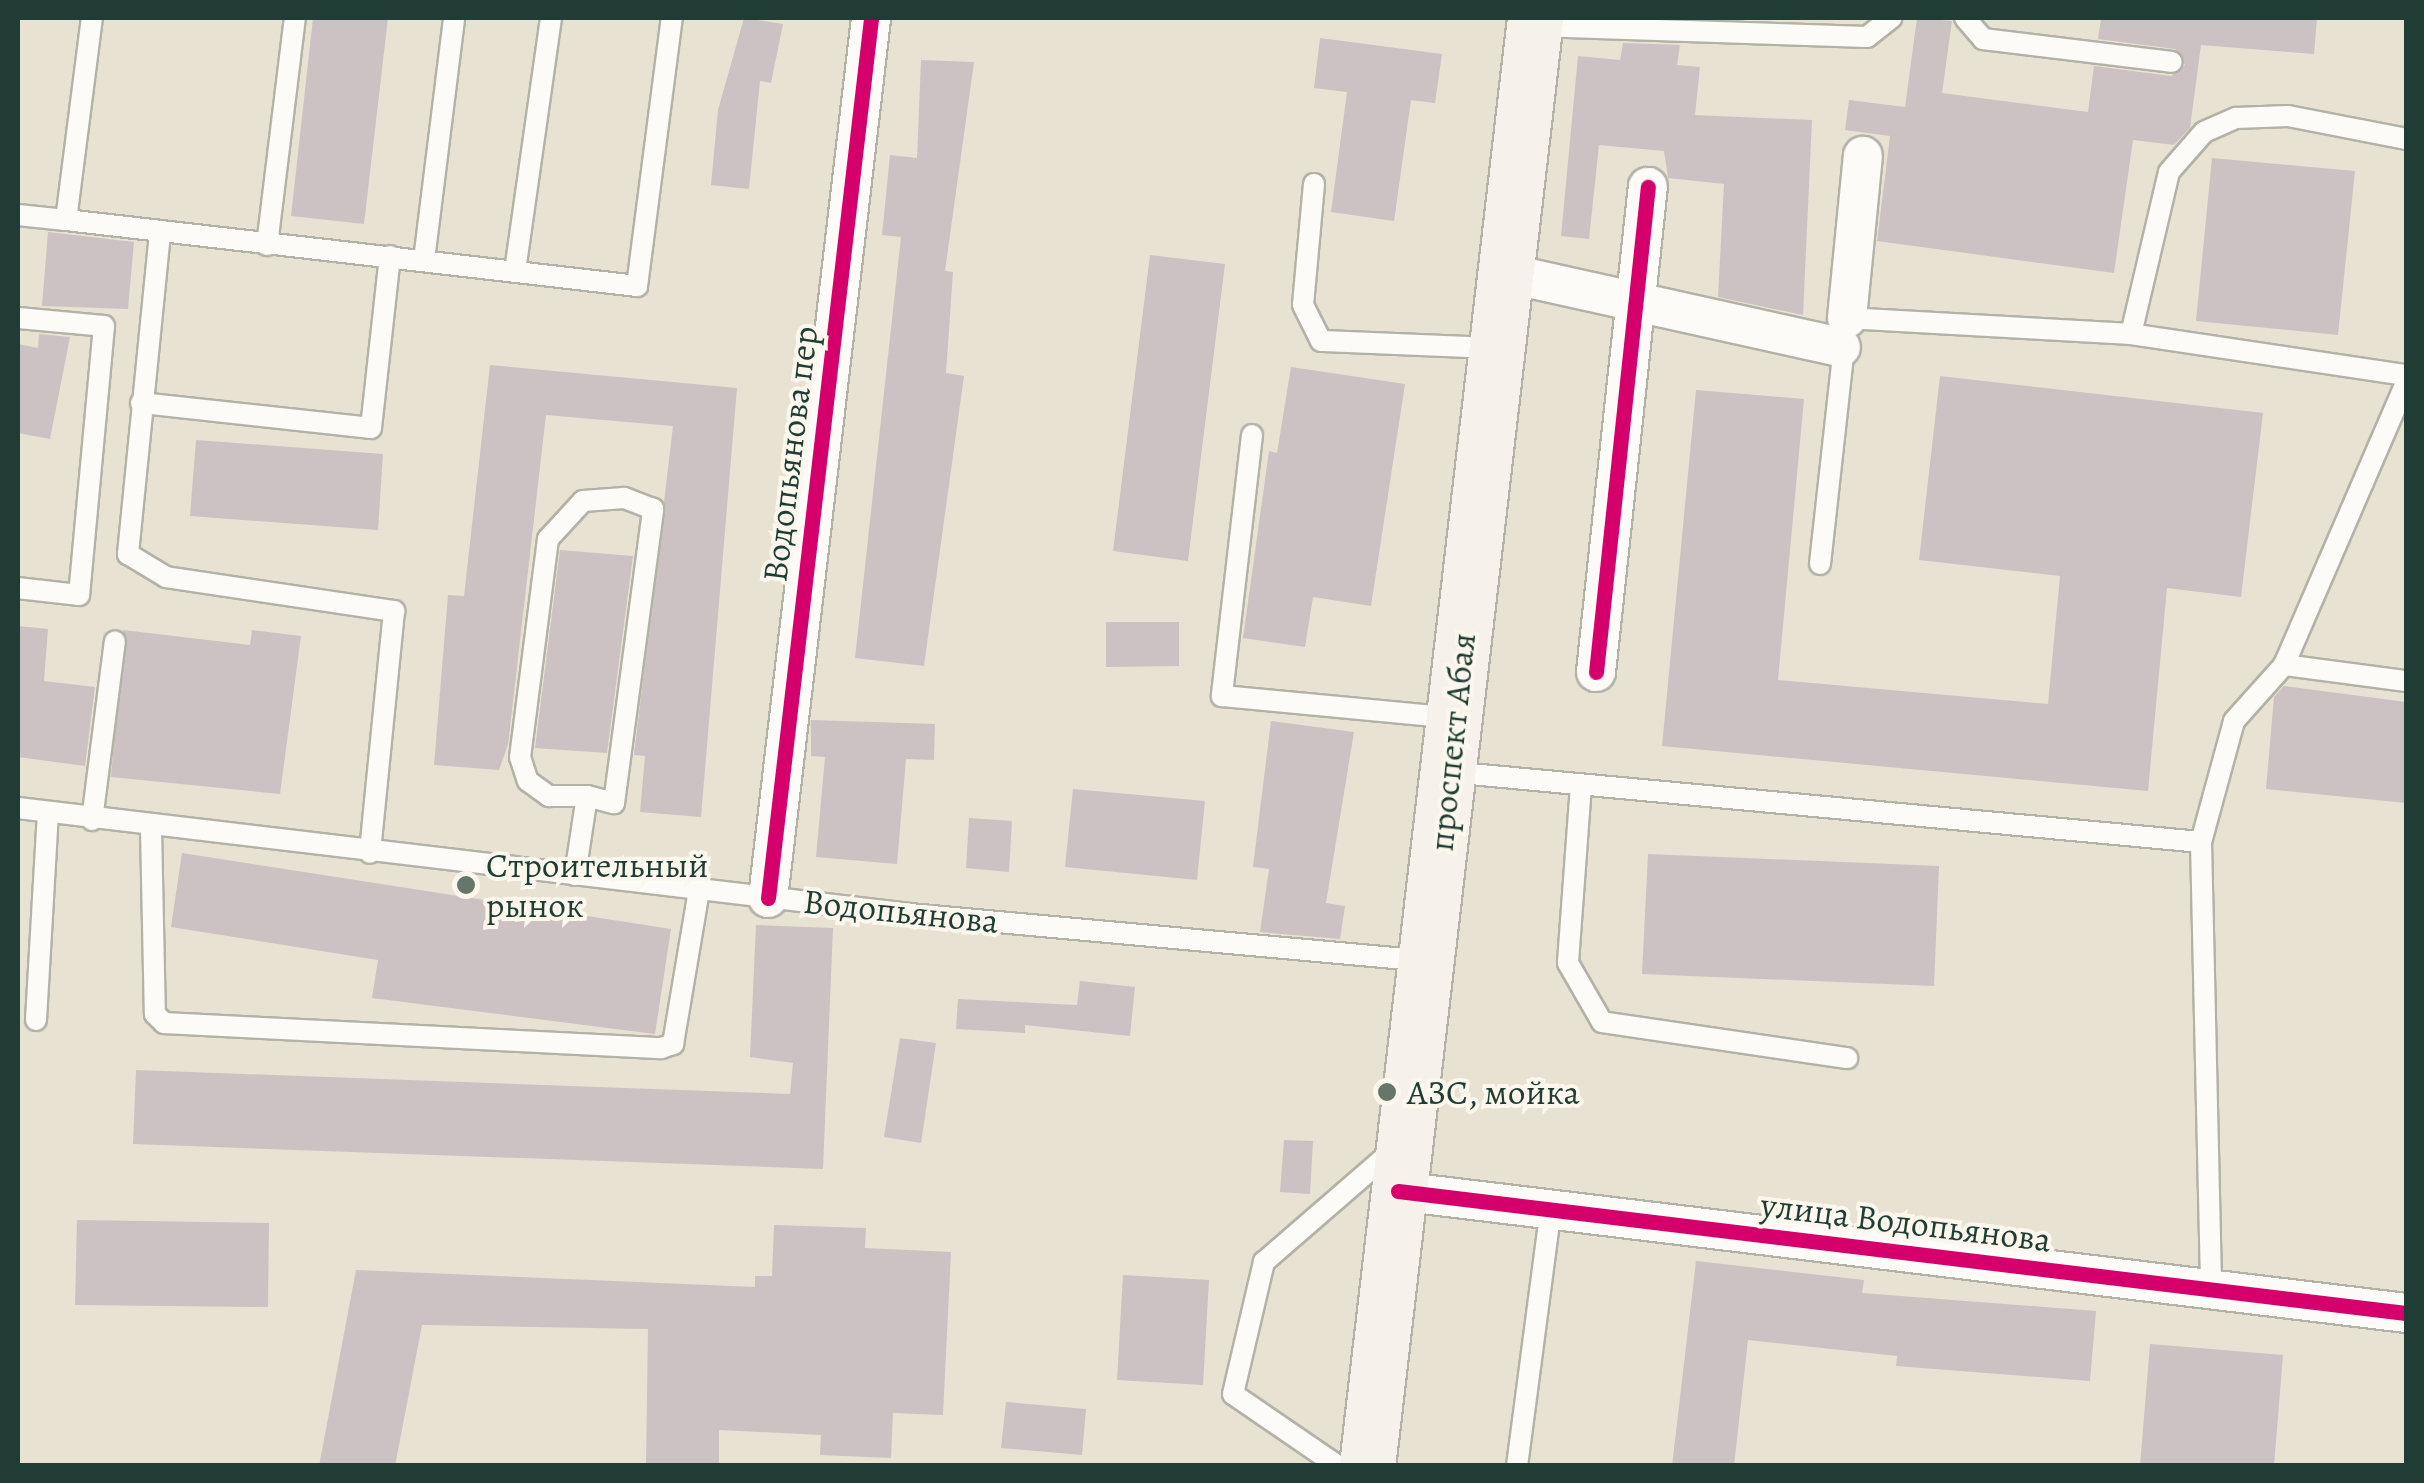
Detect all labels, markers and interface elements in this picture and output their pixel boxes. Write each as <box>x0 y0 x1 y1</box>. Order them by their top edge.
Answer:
street label: Водопьянова пер <box>753 324 827 584</box>
street label: проспект Абая <box>1420 631 1484 853</box>
place label: Строительный рынок <box>486 844 708 926</box>
marker: Строительный рынок <box>455 874 477 896</box>
street label: Водопьянова <box>801 880 1001 942</box>
place label: АЗС, мойка <box>1407 1071 1580 1113</box>
marker: АЗС, мойка <box>1376 1081 1398 1103</box>
street label: улица Водопьянова <box>1758 1183 2054 1261</box>

